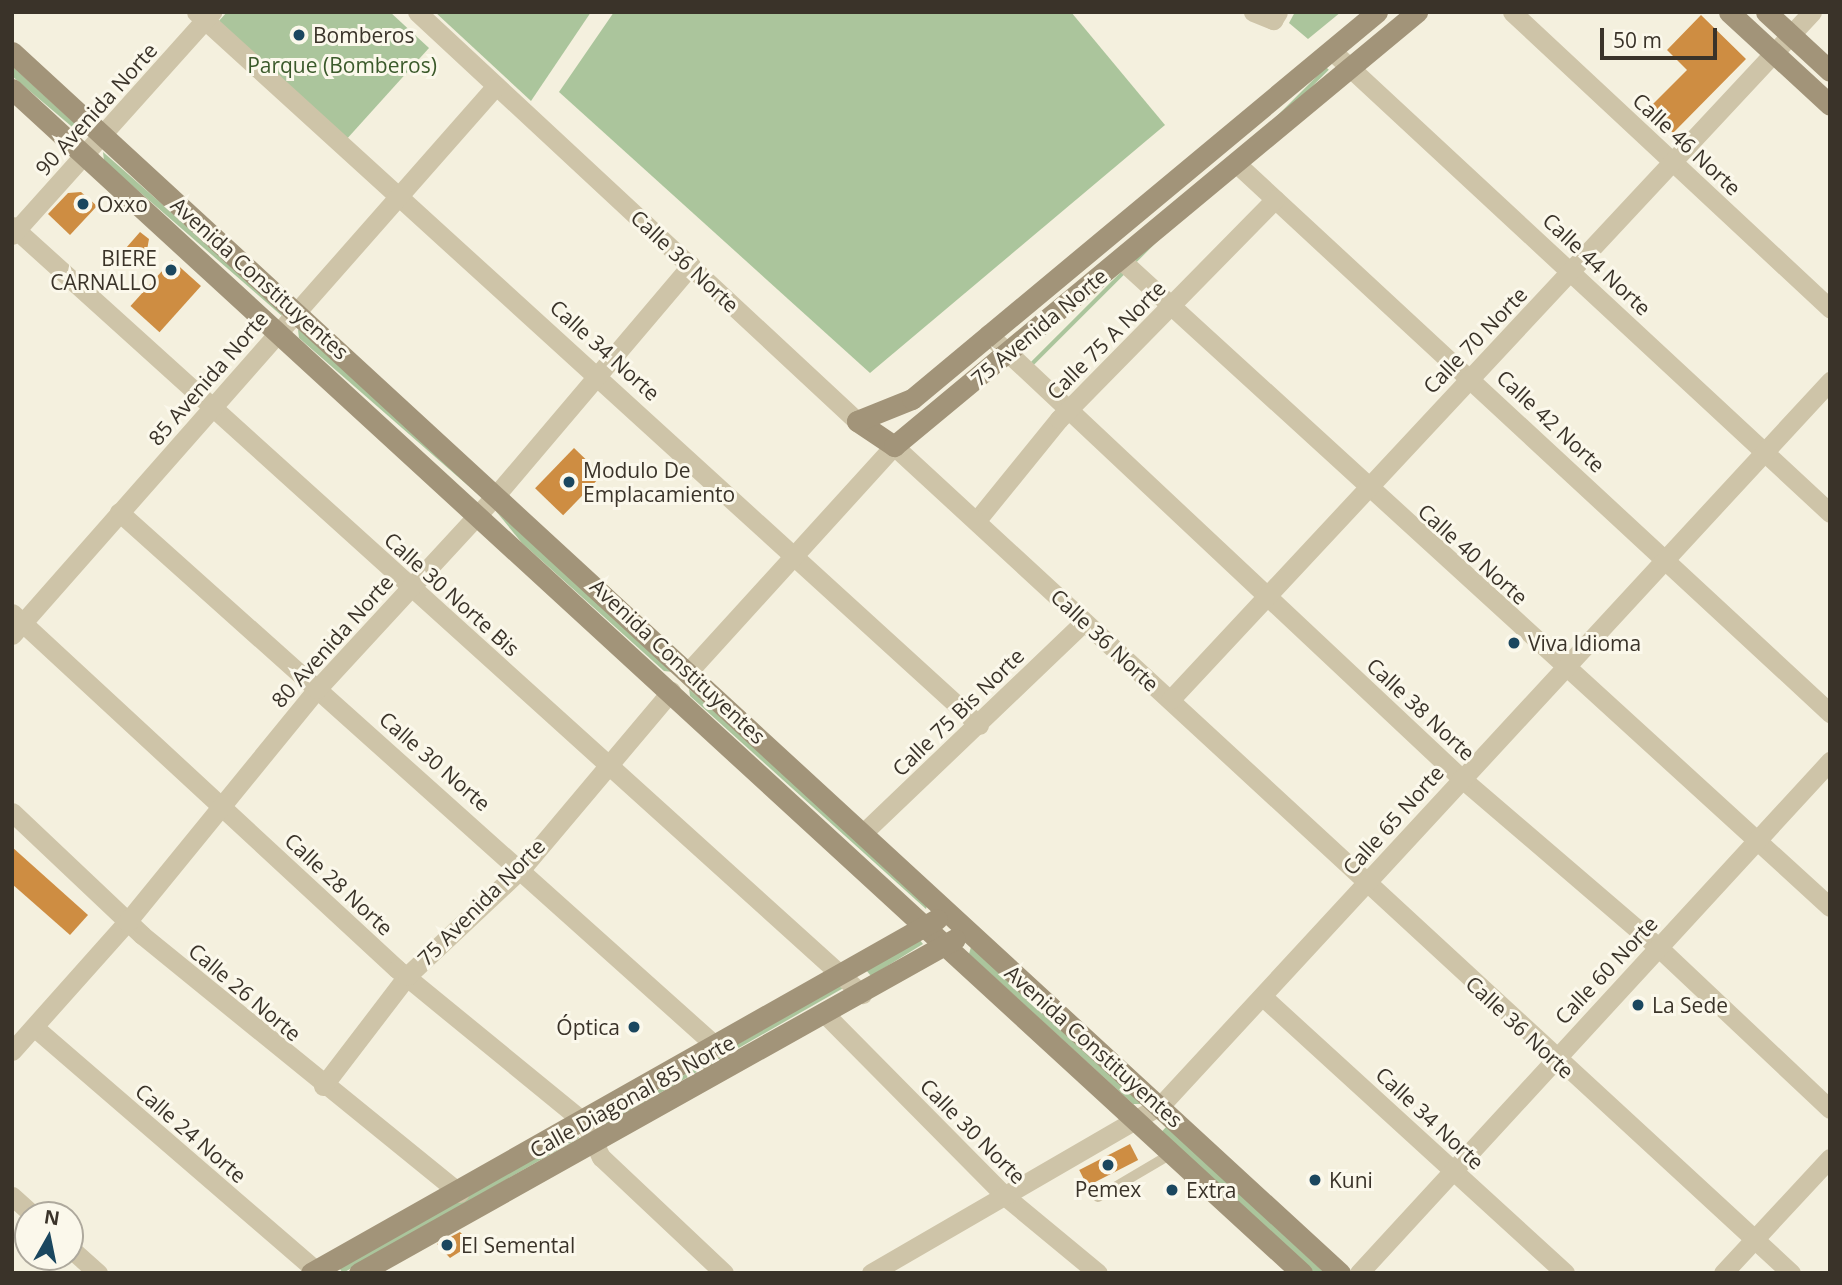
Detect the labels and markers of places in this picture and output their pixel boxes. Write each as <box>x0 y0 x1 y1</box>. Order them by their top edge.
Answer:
place label: Bomberos <box>313 22 415 48</box>
marker: Bomberos <box>291 27 307 43</box>
place label: Oxxo <box>97 191 148 217</box>
marker: Oxxo <box>75 196 91 212</box>
place label: BIERE CARNALLO <box>50 245 157 295</box>
marker: BIERE CARNALLO <box>163 262 179 278</box>
place label: Modulo De Emplacamiento <box>583 457 735 507</box>
marker: Modulo De Emplacamiento <box>561 474 577 490</box>
place label: Viva Idioma <box>1528 630 1641 656</box>
marker: Viva Idioma <box>1506 635 1522 651</box>
place label: La Sede <box>1652 992 1728 1018</box>
marker: La Sede <box>1630 997 1646 1013</box>
place label: Óptica <box>556 1014 620 1040</box>
marker: Óptica <box>626 1019 642 1035</box>
marker: Pemex <box>1100 1157 1116 1173</box>
place label: Kuni <box>1329 1167 1373 1193</box>
marker: Kuni <box>1307 1172 1323 1188</box>
place label: Pemex <box>1075 1176 1141 1202</box>
place label: Extra <box>1186 1177 1236 1203</box>
marker: Extra <box>1164 1182 1180 1198</box>
place label: El Semental <box>461 1232 575 1258</box>
marker: El Semental <box>439 1237 455 1253</box>

